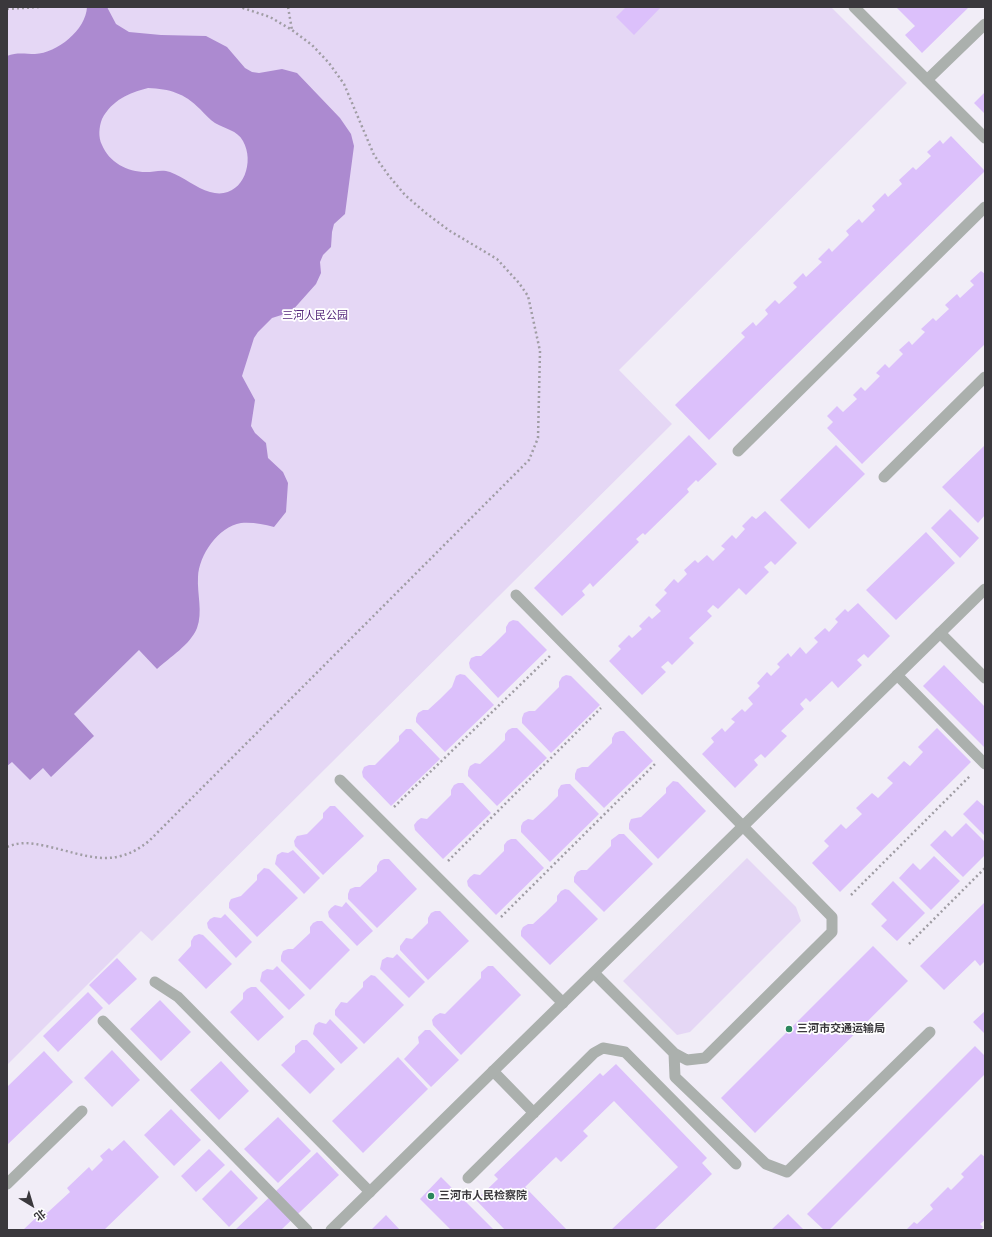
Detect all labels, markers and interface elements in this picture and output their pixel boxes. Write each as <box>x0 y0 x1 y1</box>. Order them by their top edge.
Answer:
park label: 三河人民公园 <box>282 309 348 323</box>
place label: 三河市交通运输局 <box>797 1022 885 1036</box>
marker: 三河市交通运输局 <box>784 1024 794 1034</box>
north arrow <box>12 1185 52 1225</box>
place label: 三河市人民检察院 <box>439 1189 527 1203</box>
marker: 三河市人民检察院 <box>426 1191 436 1201</box>
text: 北 <box>31 1206 48 1223</box>

